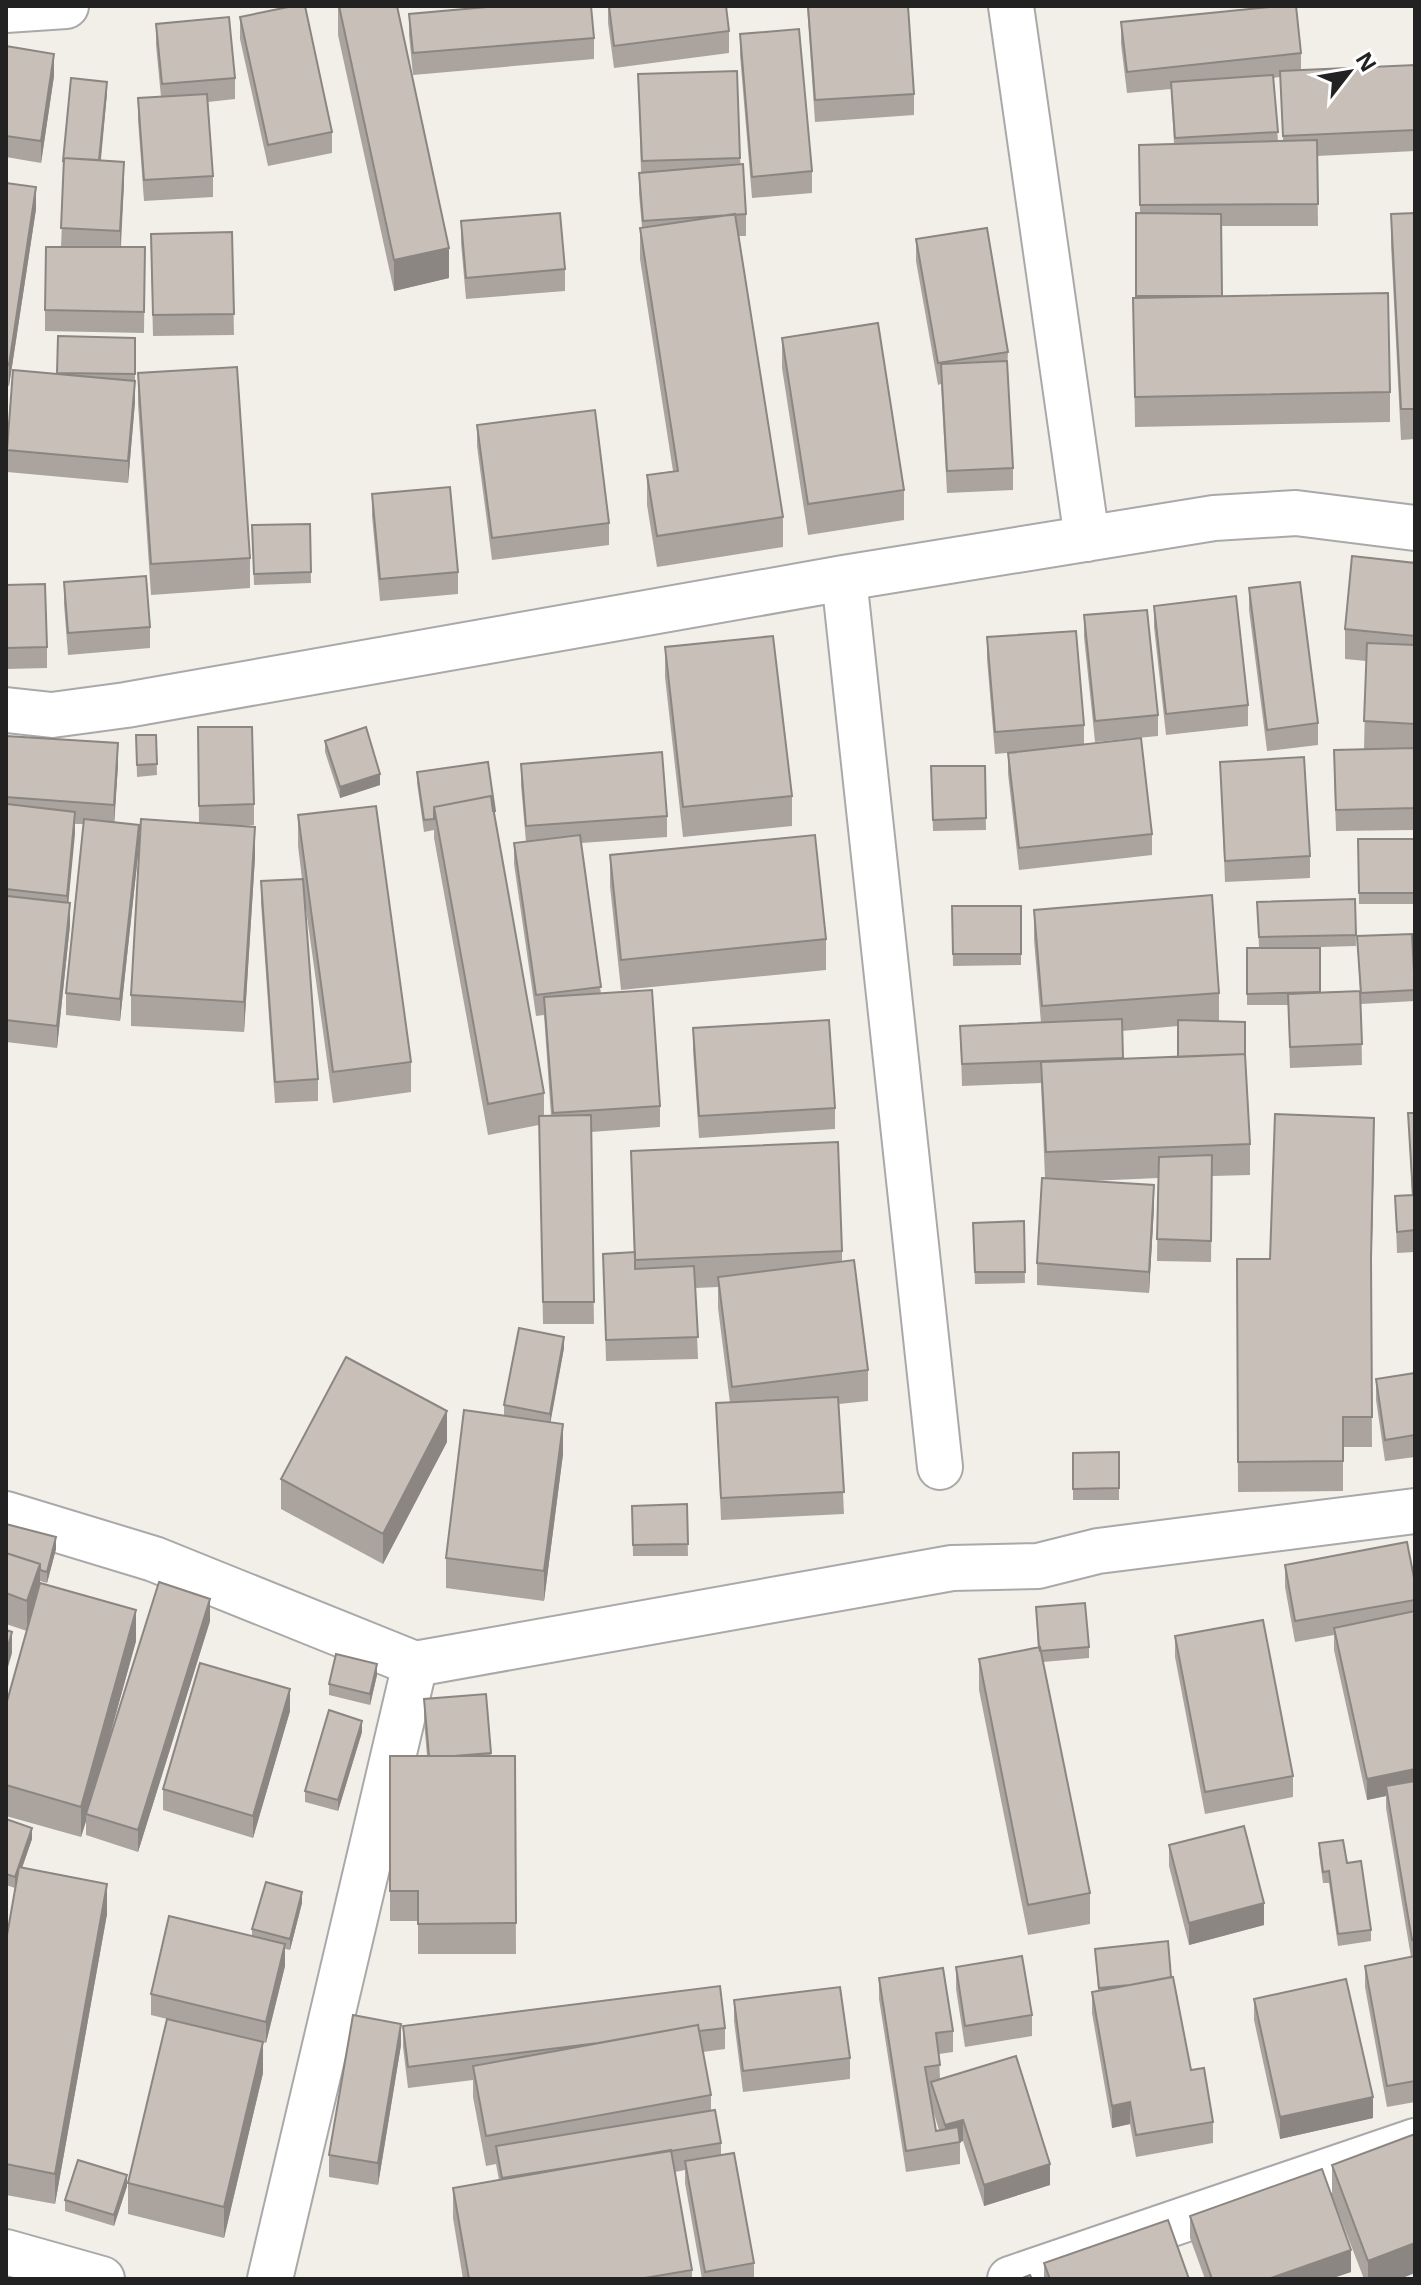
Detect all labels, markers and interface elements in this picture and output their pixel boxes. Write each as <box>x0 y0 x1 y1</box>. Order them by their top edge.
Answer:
north arrow <box>1309 32 1389 112</box>
text: N <box>1350 46 1384 77</box>

